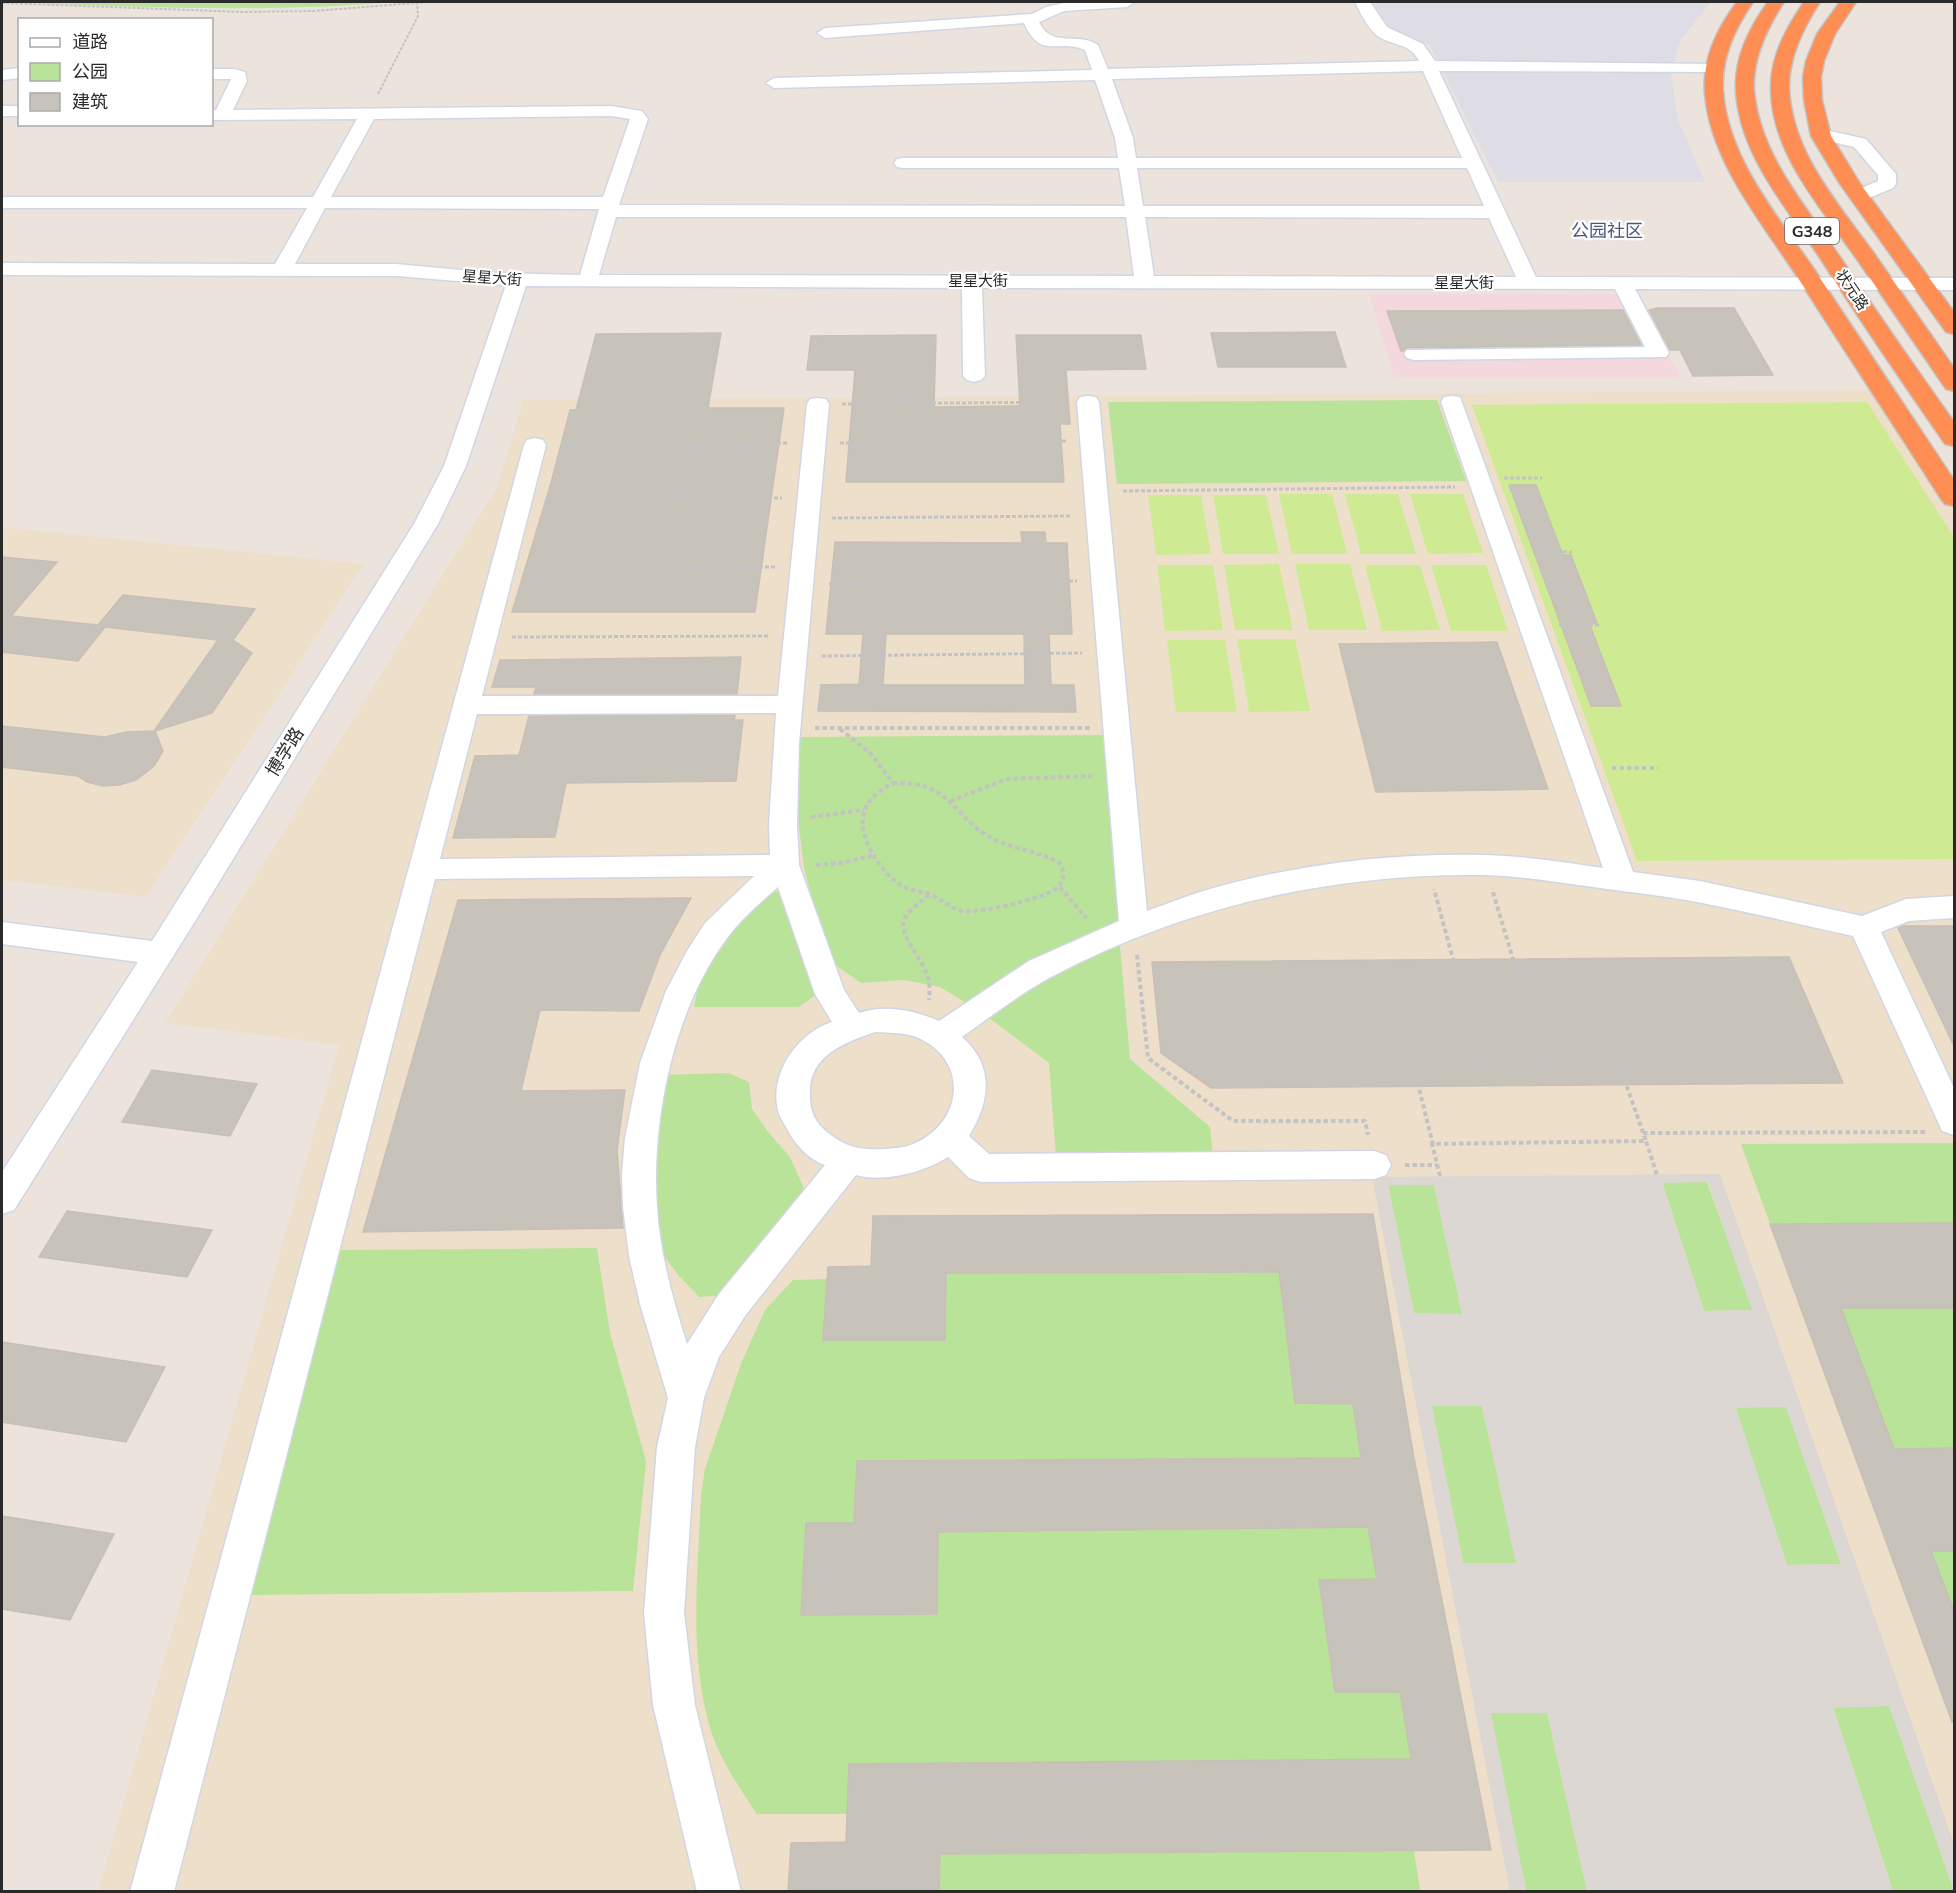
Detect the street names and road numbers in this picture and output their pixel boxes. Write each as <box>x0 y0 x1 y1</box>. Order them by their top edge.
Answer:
road number: G348 <box>1785 218 1839 244</box>
street label: 星星大街 <box>461 266 523 289</box>
street label: 状元路 <box>1832 266 1873 314</box>
street label: 星星大街 <box>948 271 1008 290</box>
street label: 星星大街 <box>1434 273 1494 292</box>
street label: 博学路 <box>261 723 309 781</box>

